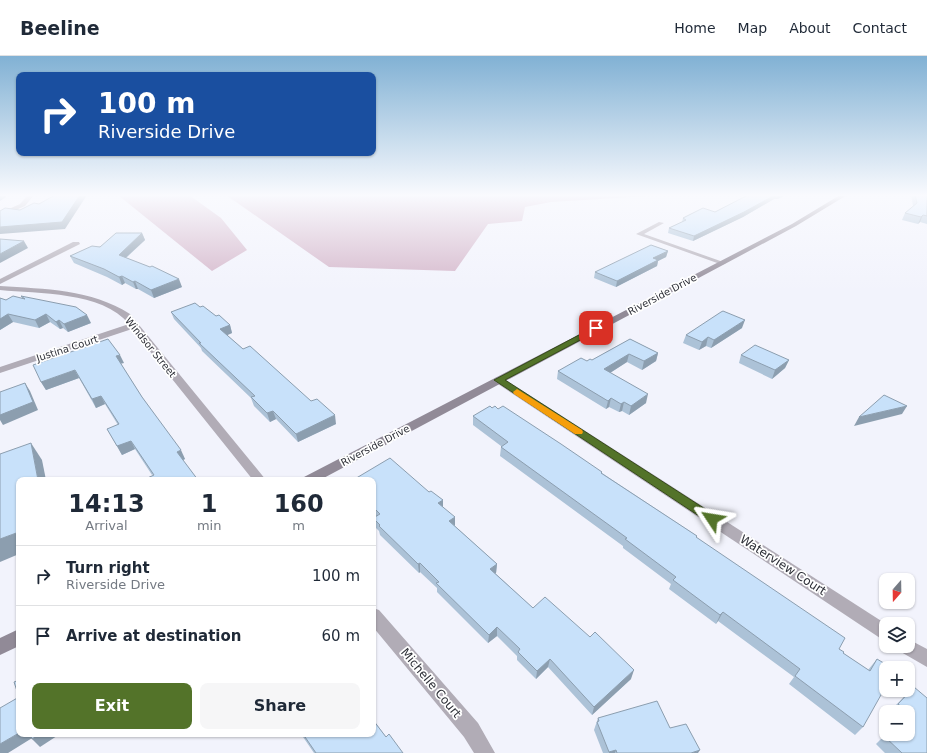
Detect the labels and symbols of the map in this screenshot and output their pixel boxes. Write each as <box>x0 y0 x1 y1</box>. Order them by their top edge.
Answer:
street label: Riverside Drive <box>626 272 698 317</box>
pin <box>579 311 613 345</box>
street label: Windsor Street <box>123 315 178 380</box>
street label: Justina Court <box>34 333 100 364</box>
street label: Riverside Drive <box>339 423 411 468</box>
position arrow <box>691 498 733 540</box>
street label: Waterview Court <box>737 532 829 598</box>
north arrow <box>879 573 915 609</box>
street label: Michelle Court <box>398 646 464 721</box>

